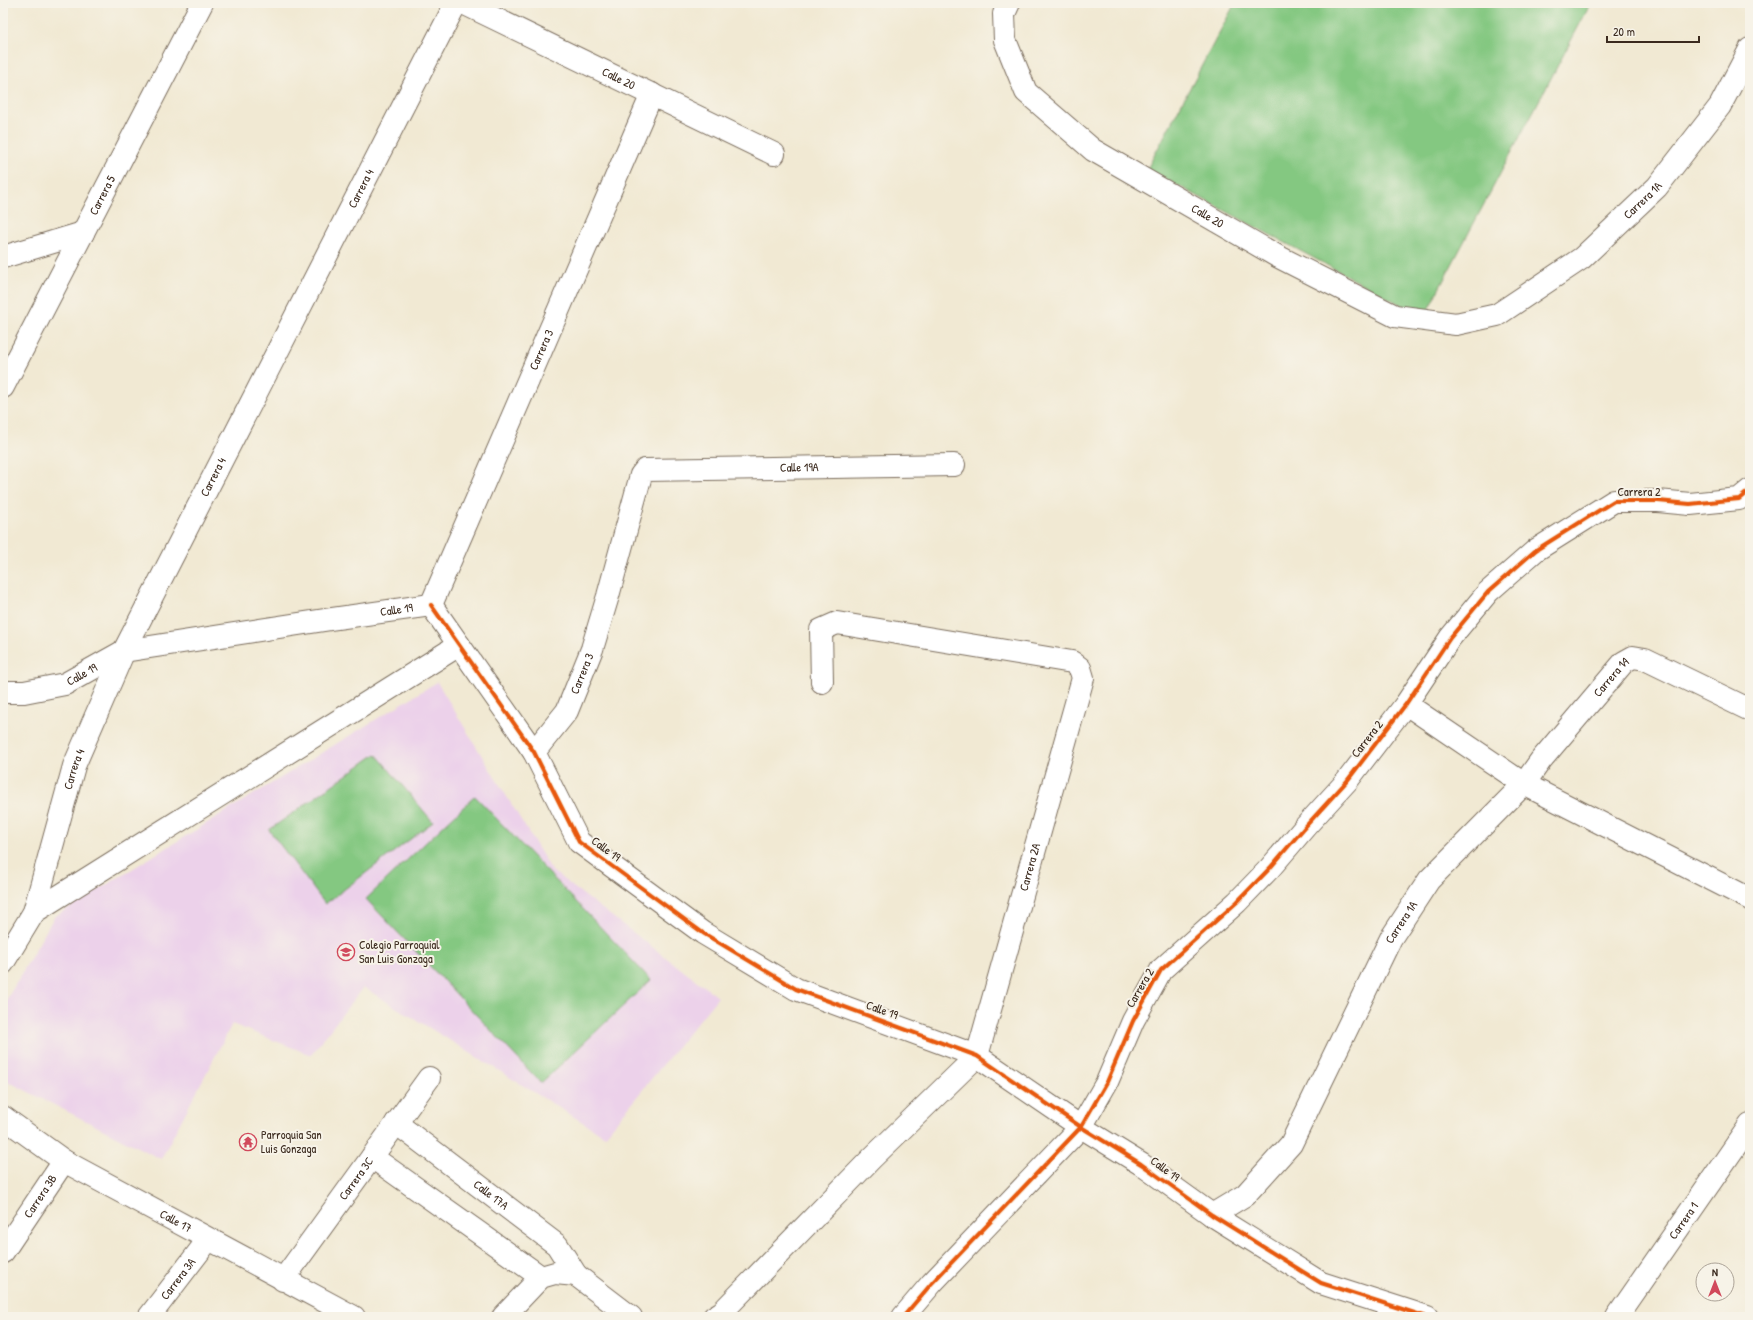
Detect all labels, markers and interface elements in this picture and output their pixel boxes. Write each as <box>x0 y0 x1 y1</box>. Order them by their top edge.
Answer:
scale bar <box>1607 18 1699 44</box>
text: 20 m <box>1613 23 1635 40</box>
street label: Calle 20 <box>599 63 638 93</box>
street label: Carrera 4 <box>343 165 378 211</box>
street label: Carrera 5 <box>85 172 119 218</box>
street label: Carrera 1A <box>1619 178 1666 223</box>
street label: Calle 20 <box>1188 199 1227 232</box>
street label: Carrera 3 <box>525 327 557 373</box>
street label: Carrera 4 <box>196 454 230 499</box>
street label: Calle 19A <box>780 458 819 476</box>
street label: Carrera 2 <box>1618 483 1661 500</box>
street label: Calle 19 <box>379 599 414 620</box>
street label: Carrera 3 <box>566 650 598 696</box>
street label: Carrera 1A <box>1589 652 1632 700</box>
street label: Calle 19 <box>63 658 101 690</box>
street label: Carrera 2 <box>1347 716 1387 761</box>
street label: Carrera 4 <box>59 746 89 791</box>
street label: Calle 19 <box>588 832 625 865</box>
street label: Carrera 2A <box>1015 841 1044 893</box>
street label: Carrera 1A <box>1381 897 1421 946</box>
place label: Colegio Parroquial San Luis Gonzaga <box>359 936 440 967</box>
school or university icon: Colegio Parroquial San Luis Gonzaga <box>336 942 356 962</box>
street label: Carrera 2 <box>1121 965 1158 1011</box>
street label: Calle 19 <box>864 996 901 1023</box>
place label: Parroquia San Luis Gonzaga <box>261 1126 322 1157</box>
temple icon: Parroquia San Luis Gonzaga <box>238 1132 258 1152</box>
street label: Calle 19 <box>1147 1152 1184 1185</box>
street label: Carrera 3C <box>334 1153 377 1203</box>
street label: Carrera 3B <box>19 1171 61 1221</box>
street label: Calle 17A <box>470 1176 512 1213</box>
street label: Carrera 1 <box>1664 1199 1702 1243</box>
street label: Calle 17 <box>157 1205 195 1236</box>
street label: Carrera 3A <box>156 1254 199 1303</box>
north arrow <box>1695 1262 1735 1302</box>
text: N <box>1712 1265 1718 1279</box>

